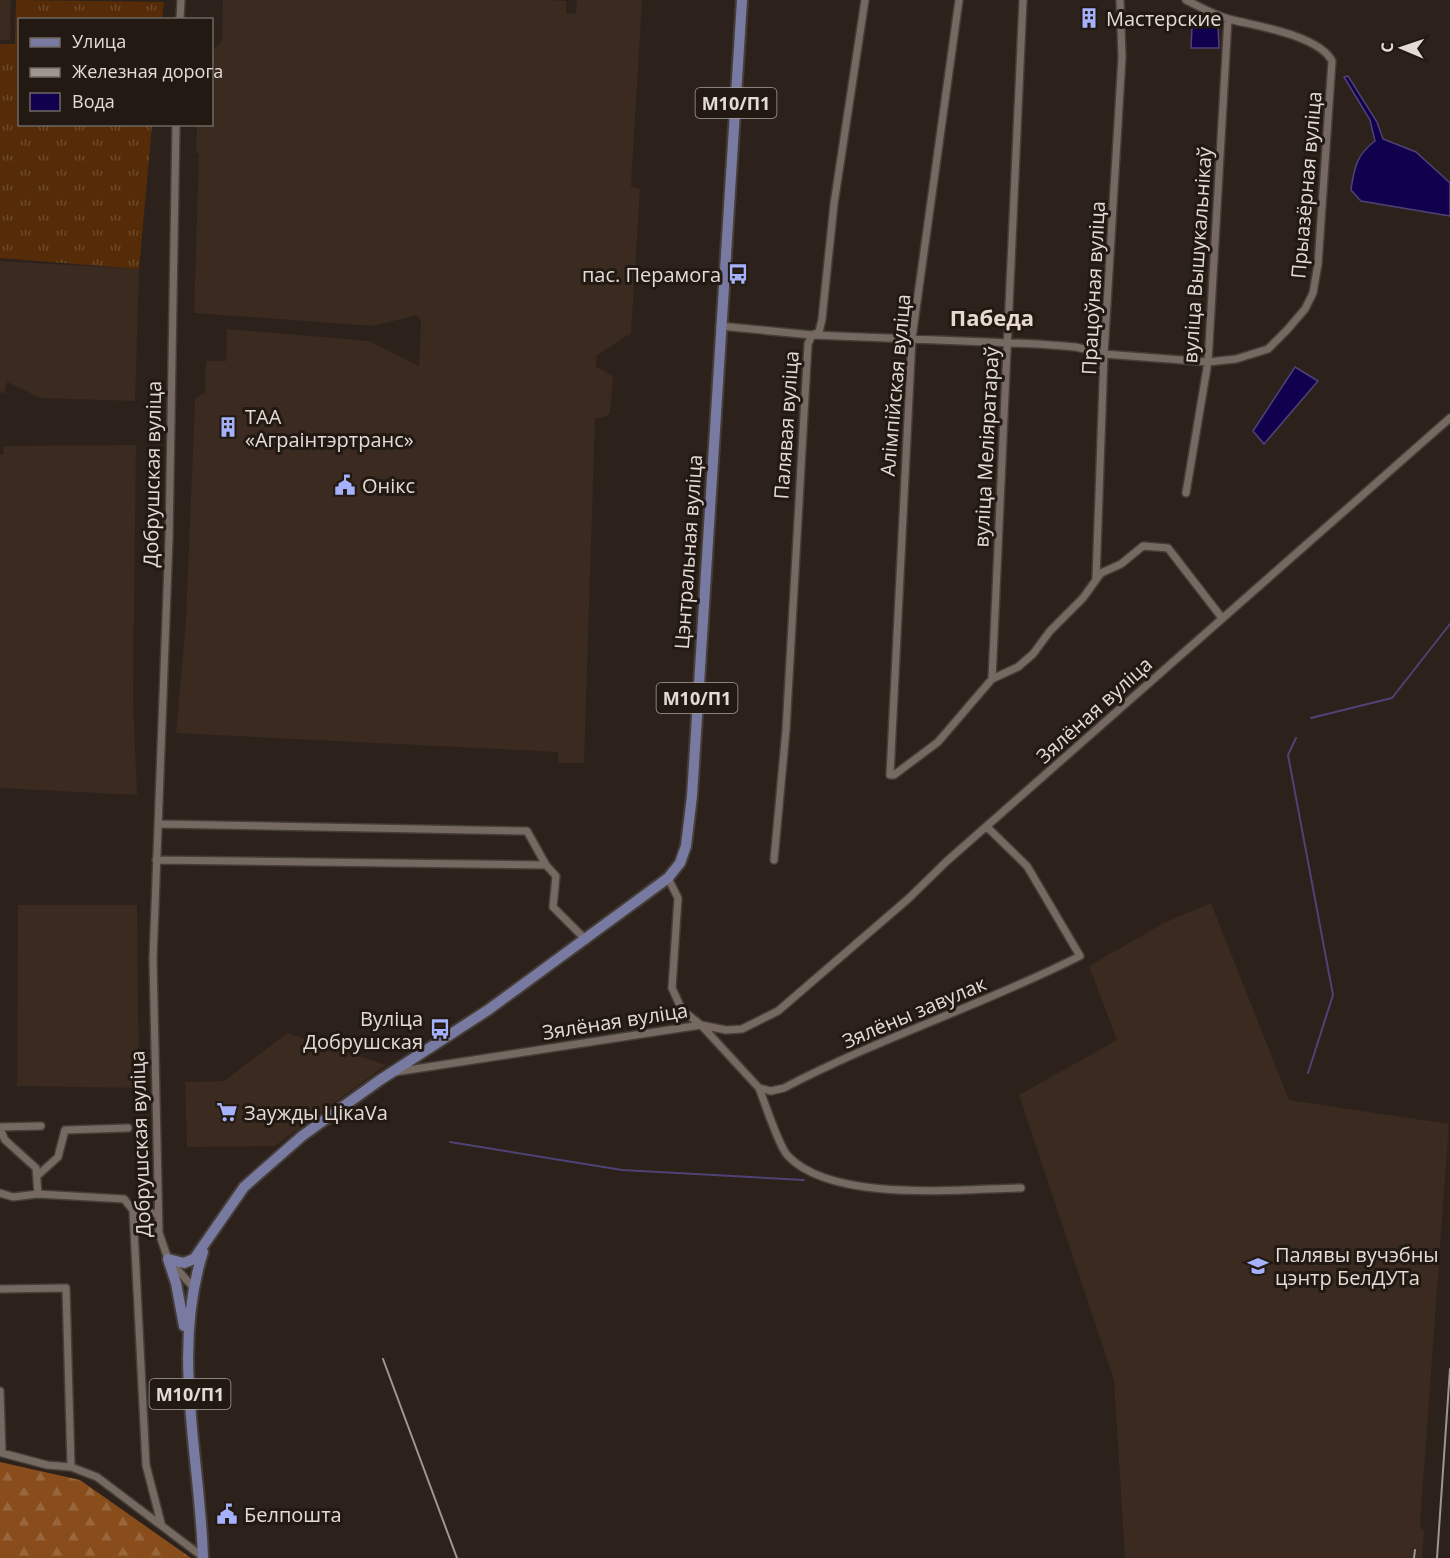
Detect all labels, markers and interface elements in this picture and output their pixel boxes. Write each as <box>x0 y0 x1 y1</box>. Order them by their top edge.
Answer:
place label: Мастерские <box>1106 5 1221 32</box>
building icon: Мастерские <box>1077 6 1101 30</box>
legend <box>18 18 213 126</box>
north arrow <box>1372 18 1432 78</box>
text: Улица <box>72 29 126 53</box>
text: С <box>1376 42 1398 53</box>
text: Железная дорога <box>72 59 223 83</box>
road number: М10/П1 <box>696 88 777 118</box>
text: Вода <box>72 89 115 113</box>
street label: Прыазёрная вуліца <box>1284 90 1328 280</box>
street label: вуліца Вышукальнікаў <box>1176 145 1218 364</box>
street label: Працоўная вуліца <box>1075 200 1111 376</box>
place label: пас. Перамога <box>582 261 721 288</box>
bus stop icon: пас. Перамога <box>726 262 750 286</box>
street label: Алімпійская вуліца <box>874 293 916 477</box>
district label: Пабеда <box>950 302 1034 332</box>
street label: вуліца Меліяратараў <box>967 345 1005 548</box>
street label: Палявая вуліца <box>767 350 805 500</box>
street label: Добрушская вуліца <box>137 380 167 568</box>
place label: ТАА «Аграінтэртранс» <box>245 403 414 453</box>
building icon: ТАА «Аграінтэртранс» <box>216 415 240 439</box>
street label: Цэнтральная вуліца <box>668 454 708 650</box>
place label: Онікс <box>362 472 415 499</box>
public building icon: Онікс <box>333 473 357 497</box>
street label: Зялёная вуліца <box>1030 651 1158 769</box>
road number: М10/П1 <box>656 683 738 713</box>
street label: Зялёны завулак <box>838 969 991 1054</box>
street label: Зялёная вуліца <box>540 996 690 1046</box>
place label: Вуліца Добрушская <box>303 1005 423 1055</box>
bus stop icon: Вуліца Добрушская <box>428 1017 452 1041</box>
street label: Добрушская вуліца <box>123 1050 157 1238</box>
place label: Заужды ЦікаVа <box>244 1099 388 1126</box>
supermarket icon: Заужды ЦікаVа <box>215 1100 239 1124</box>
place label: Палявы вучэбны цэнтр БелДУТа <box>1275 1241 1439 1291</box>
school or university icon: Палявы вучэбны цэнтр БелДУТа <box>1246 1254 1270 1278</box>
road number: М10/П1 <box>150 1379 231 1409</box>
place label: Белпошта <box>244 1501 342 1528</box>
public building icon: Белпошта <box>215 1502 239 1526</box>

